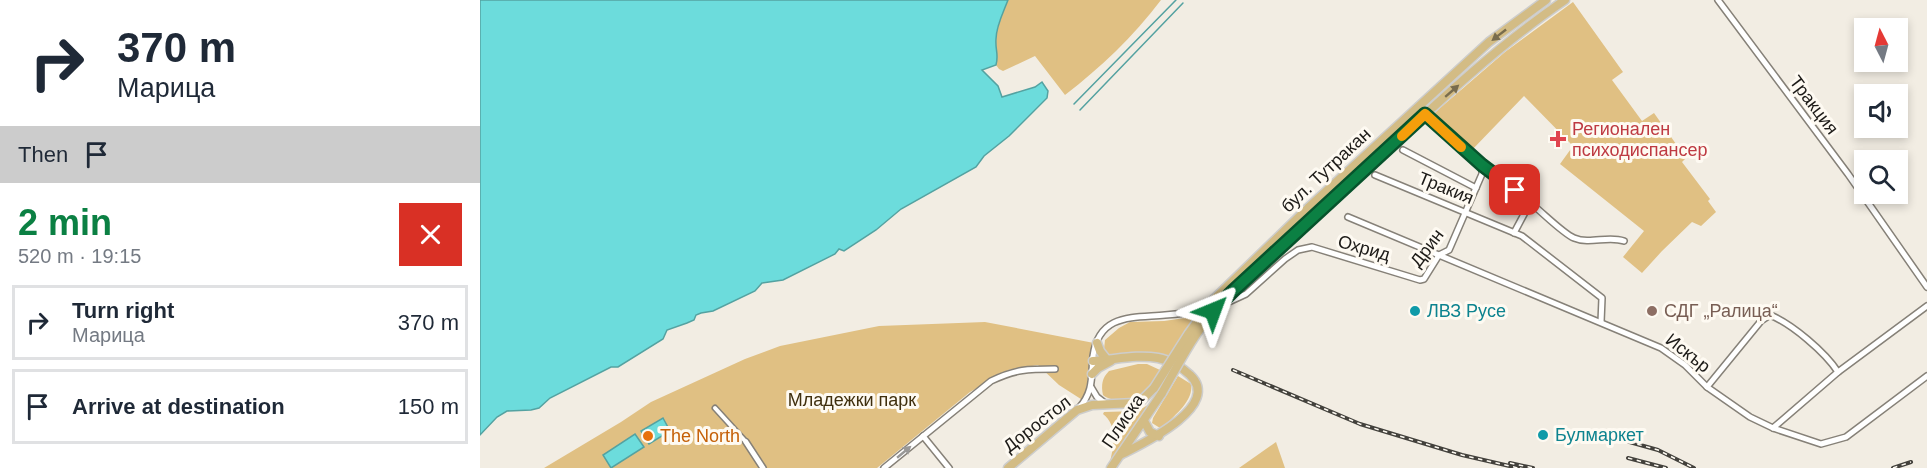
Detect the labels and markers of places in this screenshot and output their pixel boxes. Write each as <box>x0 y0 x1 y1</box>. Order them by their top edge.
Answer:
place label: Регионален психодиспансер <box>1572 119 1708 160</box>
marker: Регионален психодиспансер <box>1549 130 1567 148</box>
pin <box>1489 164 1540 215</box>
place label: ЛВЗ Русе <box>1427 301 1506 321</box>
place label: СДГ „Ралица“ <box>1664 301 1778 321</box>
marker: ЛВЗ Русе <box>1408 304 1422 318</box>
marker: СДГ „Ралица“ <box>1645 304 1659 318</box>
place label: Булмаркет <box>1555 425 1644 445</box>
place label: The North <box>660 426 740 446</box>
marker: Булмаркет <box>1536 428 1550 442</box>
marker: The North <box>641 429 655 443</box>

